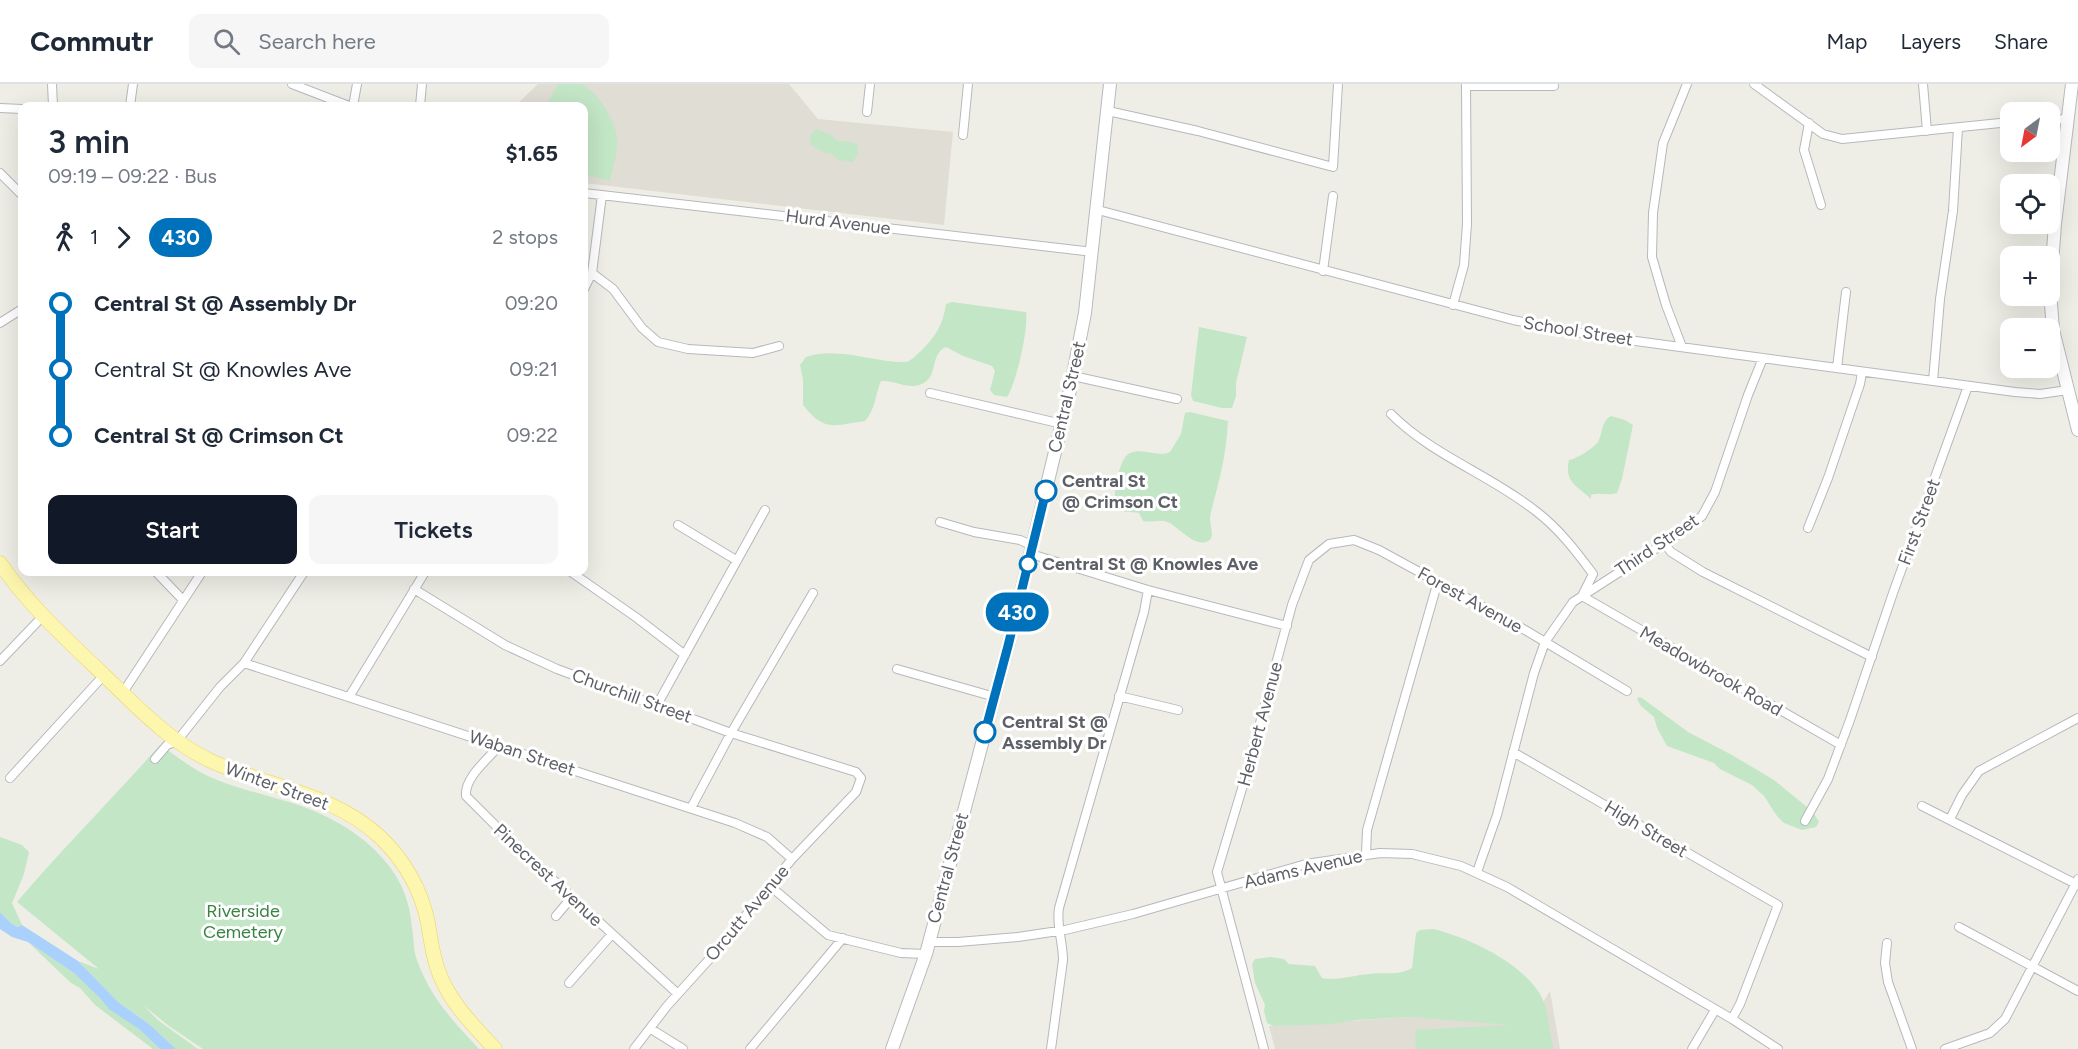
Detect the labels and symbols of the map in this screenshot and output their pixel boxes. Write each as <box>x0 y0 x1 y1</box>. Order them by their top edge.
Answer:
north arrow <box>2000 102 2060 162</box>
street label: Hurd Avenue <box>784 205 892 239</box>
street label: School Street <box>1522 311 1634 351</box>
street label: Central Street <box>1043 339 1091 455</box>
place label: Central St @ Crimson Ct <box>1062 470 1178 513</box>
street label: First Street <box>1893 476 1945 568</box>
marker: Central St @ Crimson Ct <box>1035 480 1057 502</box>
street label: Third Street <box>1611 509 1703 581</box>
place label: Central St @ Knowles Ave <box>1042 553 1258 575</box>
marker: Central St @ Knowles Ave <box>1019 555 1037 573</box>
street label: Forest Avenue <box>1414 562 1526 638</box>
line badge: 430 <box>982 592 1052 632</box>
street label: Meadowbrook Road <box>1636 621 1786 721</box>
street label: Herbert Avenue <box>1233 659 1287 789</box>
street label: Churchill Street <box>569 664 695 728</box>
place label: Central St @ Assembly Dr <box>1002 711 1108 754</box>
marker: Central St @ Assembly Dr <box>974 721 996 743</box>
street label: Waban Street <box>466 725 578 781</box>
street label: Winter Street <box>222 757 332 815</box>
street label: High Street <box>1600 796 1692 863</box>
street label: Central Street <box>923 810 973 926</box>
street label: Pinecrest Avenue <box>489 819 607 931</box>
street label: Adams Avenue <box>1242 845 1364 893</box>
street label: Orcutt Avenue <box>700 860 794 966</box>
park label: Riverside Cemetery <box>203 900 284 943</box>

